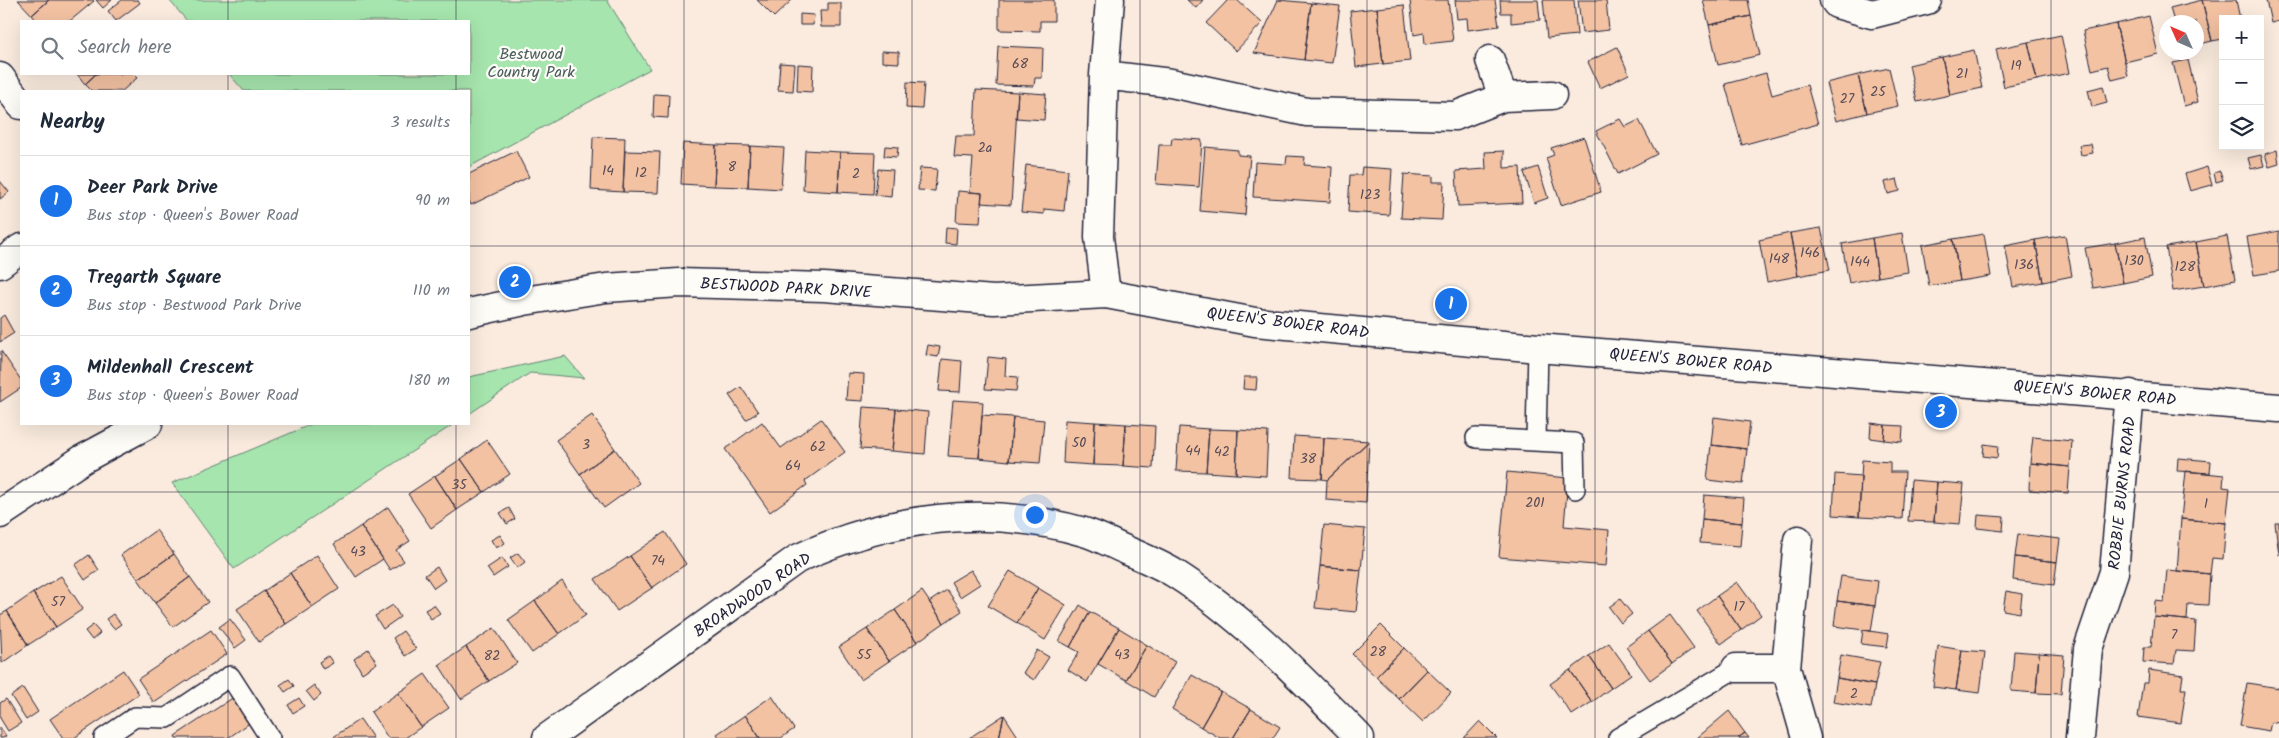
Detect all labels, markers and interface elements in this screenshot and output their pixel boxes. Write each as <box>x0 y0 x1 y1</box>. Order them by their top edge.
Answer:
north arrow <box>2159 15 2204 60</box>
map controls <box>2219 15 2264 150</box>
button: + <box>2219 15 2264 60</box>
search box <box>20 20 470 75</box>
text: Search here <box>78 33 172 63</box>
icon: search <box>38 34 66 62</box>
park label: Bestwood Country Park <box>487 42 575 85</box>
house number: 68 <box>1012 53 1029 75</box>
house number: 19 <box>2010 55 2022 77</box>
button: − <box>2219 60 2264 105</box>
house number: 21 <box>1956 63 1968 85</box>
house number: 25 <box>1870 81 1887 103</box>
house number: 27 <box>1840 88 1855 110</box>
button: layers <box>2219 105 2264 150</box>
text: Nearby <box>40 106 105 139</box>
text: 3 results <box>391 110 450 135</box>
house number: 2a <box>978 137 992 159</box>
house number: 8 <box>728 156 737 178</box>
house number: 14 <box>602 160 614 182</box>
house number: 12 <box>635 162 647 184</box>
house number: 2 <box>852 163 860 185</box>
text: Deer Park Drive <box>87 173 218 203</box>
house number: 123 <box>1360 184 1380 206</box>
text: 1 <box>54 188 58 213</box>
text: 90 m <box>415 188 450 213</box>
text: Bus stop · Queen's Bower Road <box>87 203 298 228</box>
house number: 146 <box>1800 242 1820 264</box>
house number: 148 <box>1769 248 1790 270</box>
house number: 130 <box>2124 250 2144 272</box>
house number: 144 <box>1850 251 1870 273</box>
house number: 136 <box>2014 254 2034 276</box>
house number: 128 <box>2175 256 2196 278</box>
text: Tregarth Square <box>87 263 221 293</box>
pin: 2 <box>499 263 531 301</box>
street label: BESTWOOD PARK DRIVE <box>700 272 873 306</box>
text: 2 <box>51 278 61 303</box>
text: 110 m <box>413 278 450 303</box>
pin: 1 <box>1435 285 1467 323</box>
text: Bus stop · Bestwood Park Drive <box>87 293 302 318</box>
street label: QUEEN'S BOWER ROAD <box>1205 301 1370 346</box>
street label: QUEEN'S BOWER ROAD <box>1608 342 1773 381</box>
text: Mildenhall Crescent <box>87 353 254 383</box>
text: 3 <box>52 368 60 393</box>
text: 180 m <box>408 368 450 393</box>
street label: QUEEN'S BOWER ROAD <box>2012 374 2177 413</box>
text: Bus stop · Queen's Bower Road <box>87 383 298 408</box>
pin: 3 <box>1925 393 1957 431</box>
street label: ROBBIE BURNS ROAD <box>2102 415 2143 571</box>
house number: 50 <box>1072 432 1086 454</box>
house number: 3 <box>582 434 590 456</box>
house number: 62 <box>810 436 826 458</box>
house number: 44 <box>1185 440 1201 462</box>
house number: 42 <box>1214 441 1230 463</box>
house number: 38 <box>1300 448 1317 470</box>
house number: 64 <box>785 455 801 477</box>
house number: 35 <box>451 474 468 496</box>
house number: 201 <box>1525 492 1545 514</box>
house number: 1 <box>2204 493 2208 515</box>
your location <box>1022 502 1048 528</box>
house number: 43 <box>350 541 366 563</box>
street label: BROADWOOD ROAD <box>689 546 817 644</box>
house number: 74 <box>651 550 665 572</box>
house number: 57 <box>51 591 66 613</box>
house number: 17 <box>1734 596 1745 618</box>
house number: 7 <box>2171 624 2178 646</box>
house number: 28 <box>1370 641 1387 663</box>
house number: 55 <box>856 644 873 666</box>
house number: 43 <box>1114 644 1130 666</box>
house number: 82 <box>484 645 500 667</box>
house number: 2 <box>1850 683 1858 705</box>

